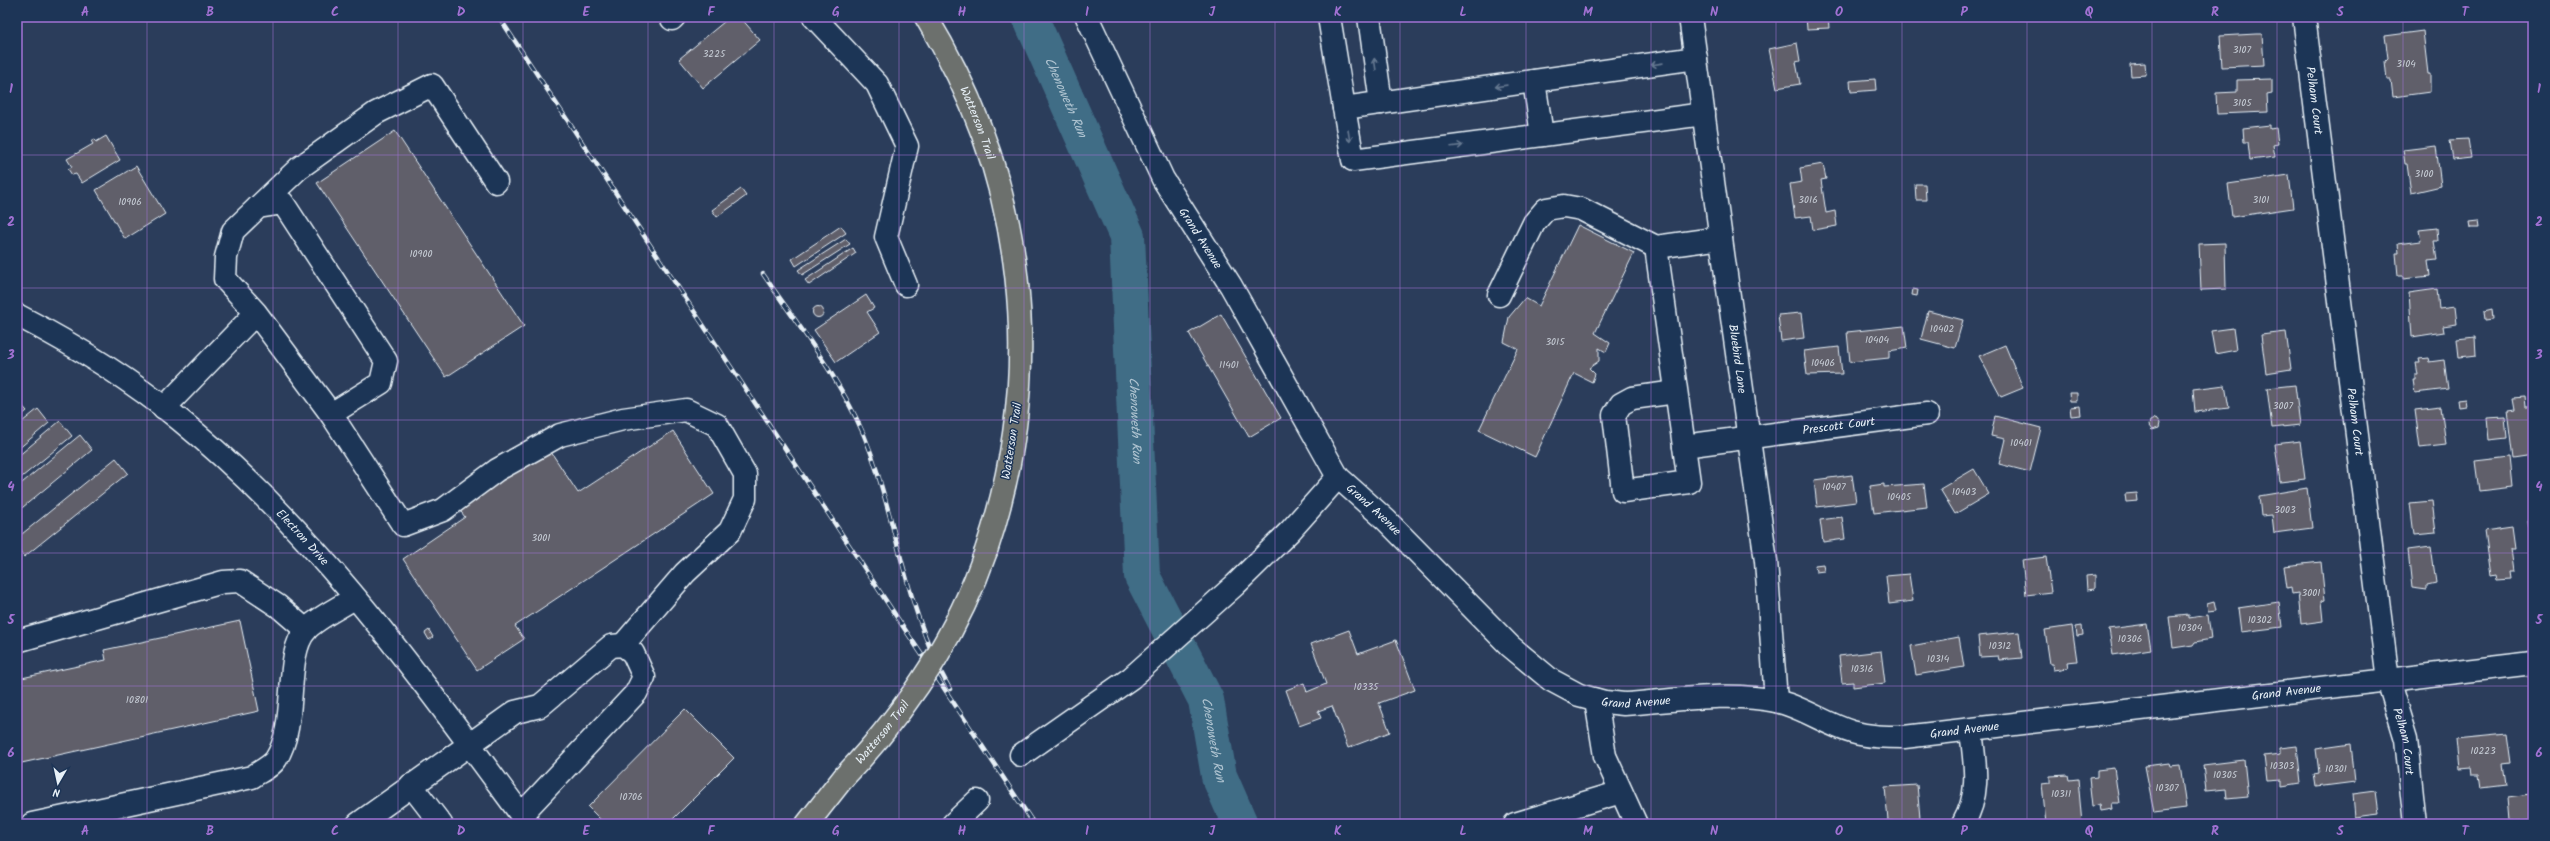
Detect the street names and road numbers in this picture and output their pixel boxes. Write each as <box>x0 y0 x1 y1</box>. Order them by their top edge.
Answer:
street label: Pelham Court <box>2301 65 2328 136</box>
street label: Watterson Trail <box>955 83 1000 162</box>
street label: Grand Avenue <box>1174 204 1228 273</box>
street label: Bluebird Lane <box>1723 323 1752 395</box>
street label: Pelham Court <box>2342 387 2369 457</box>
street label: Watterson Trail <box>997 401 1027 481</box>
street label: Prescott Court <box>1801 411 1876 440</box>
street label: Grand Avenue <box>1342 479 1406 540</box>
street label: Electron Drive <box>272 505 334 570</box>
street label: Grand Avenue <box>2251 678 2322 706</box>
street label: Grand Avenue <box>1600 690 1672 714</box>
street label: Watterson Trail <box>851 696 914 768</box>
street label: Pelham Court <box>2388 705 2419 776</box>
street label: Grand Avenue <box>1929 716 2001 743</box>

